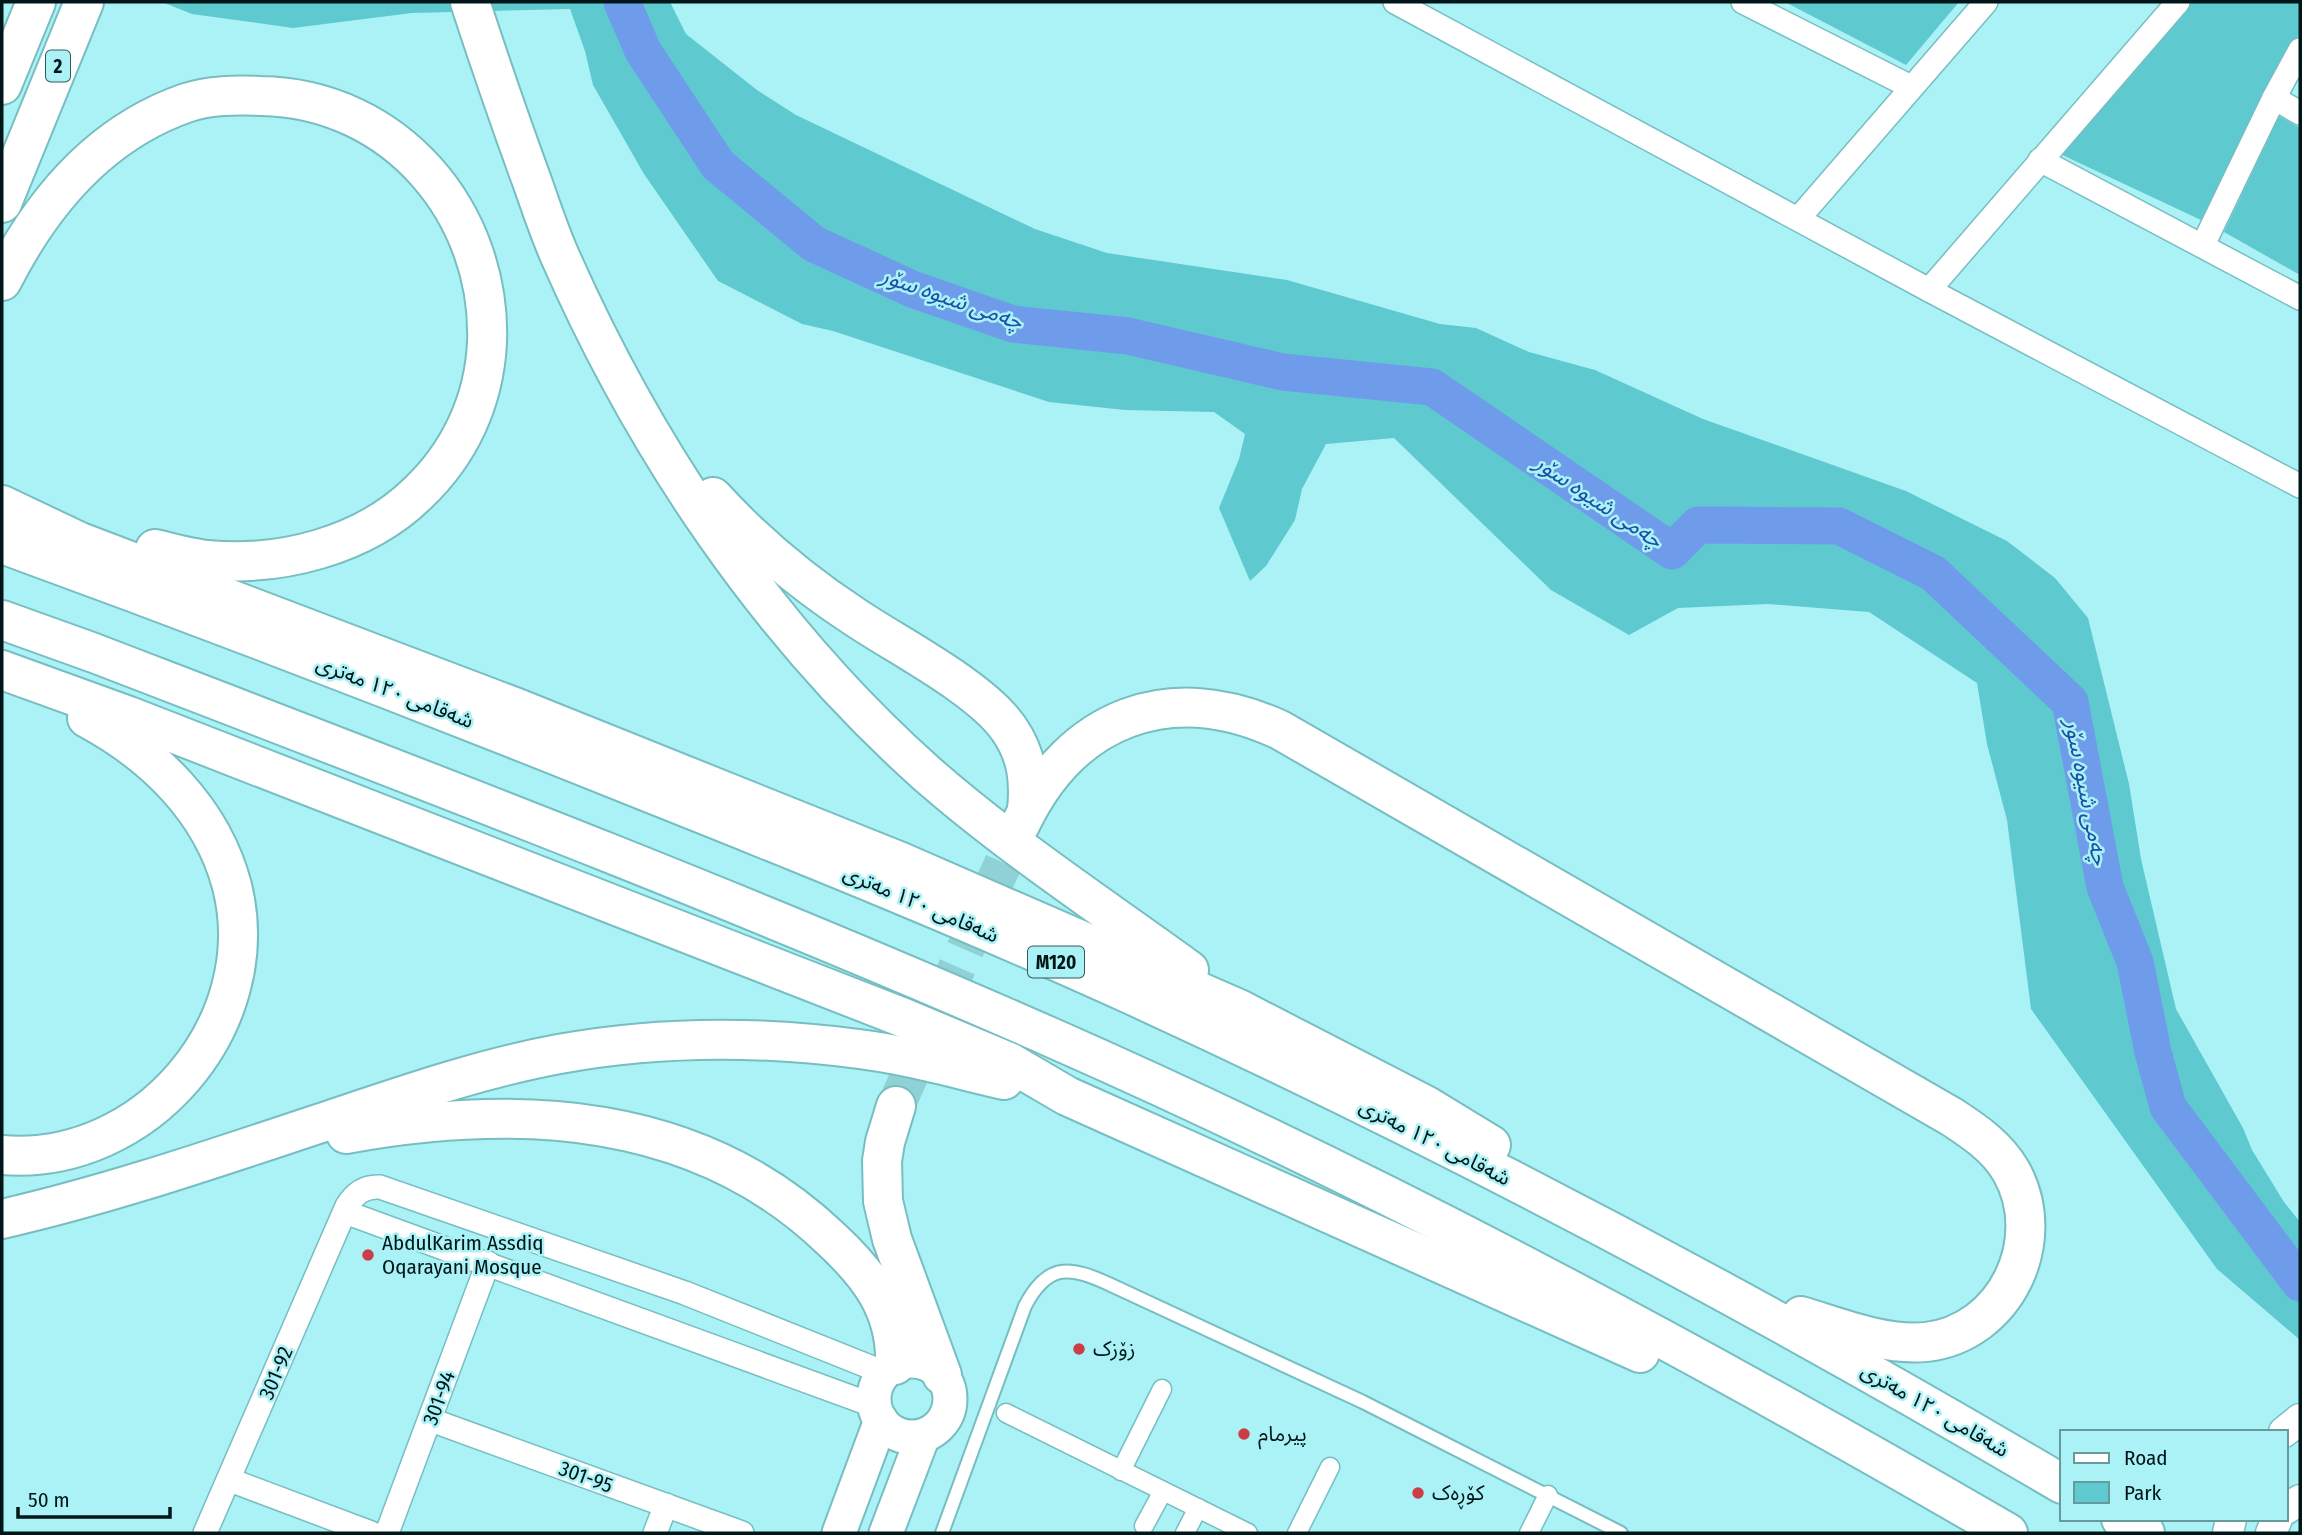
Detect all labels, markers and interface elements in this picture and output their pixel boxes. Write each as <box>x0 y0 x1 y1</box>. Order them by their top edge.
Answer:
road number: 2 <box>46 50 70 82</box>
water label: چەمی شیوە سۆر <box>875 260 1027 337</box>
water label: چەمی شیوە سۆر <box>1527 447 1669 555</box>
street label: شەقامی ١٢٠ مەتری <box>313 650 477 734</box>
water label: چەمی شیوە سۆر <box>2058 715 2115 868</box>
street label: شەقامی ١٢٠ مەتری <box>839 860 1003 948</box>
road number: M120 <box>1028 946 1084 978</box>
street label: شەقامی ١٢٠ مەتری <box>1355 1093 1515 1191</box>
place label: AbdulKarim Assdiq Oqarayani Mosque <box>382 1230 544 1280</box>
marker: AbdulKarim Assdiq Oqarayani Mosque <box>360 1247 376 1263</box>
place label: زۆزک <box>1093 1336 1135 1362</box>
marker: زۆزک <box>1071 1341 1087 1357</box>
street label: 301-92 <box>253 1343 299 1403</box>
street label: شەقامی ١٢٠ مەتری <box>1856 1357 2014 1463</box>
street label: 301-94 <box>417 1367 461 1429</box>
place label: پیرمام <box>1258 1421 1307 1450</box>
marker: پیرمام <box>1236 1426 1252 1442</box>
legend <box>2060 1430 2288 1521</box>
text: Road <box>2124 1445 2168 1471</box>
street label: 301-95 <box>555 1455 617 1499</box>
scale bar <box>18 1476 170 1520</box>
place label: کۆڕەک <box>1432 1480 1485 1510</box>
text: Park <box>2124 1480 2162 1506</box>
marker: کۆڕەک <box>1410 1485 1426 1501</box>
text: 50 m <box>28 1487 70 1513</box>

